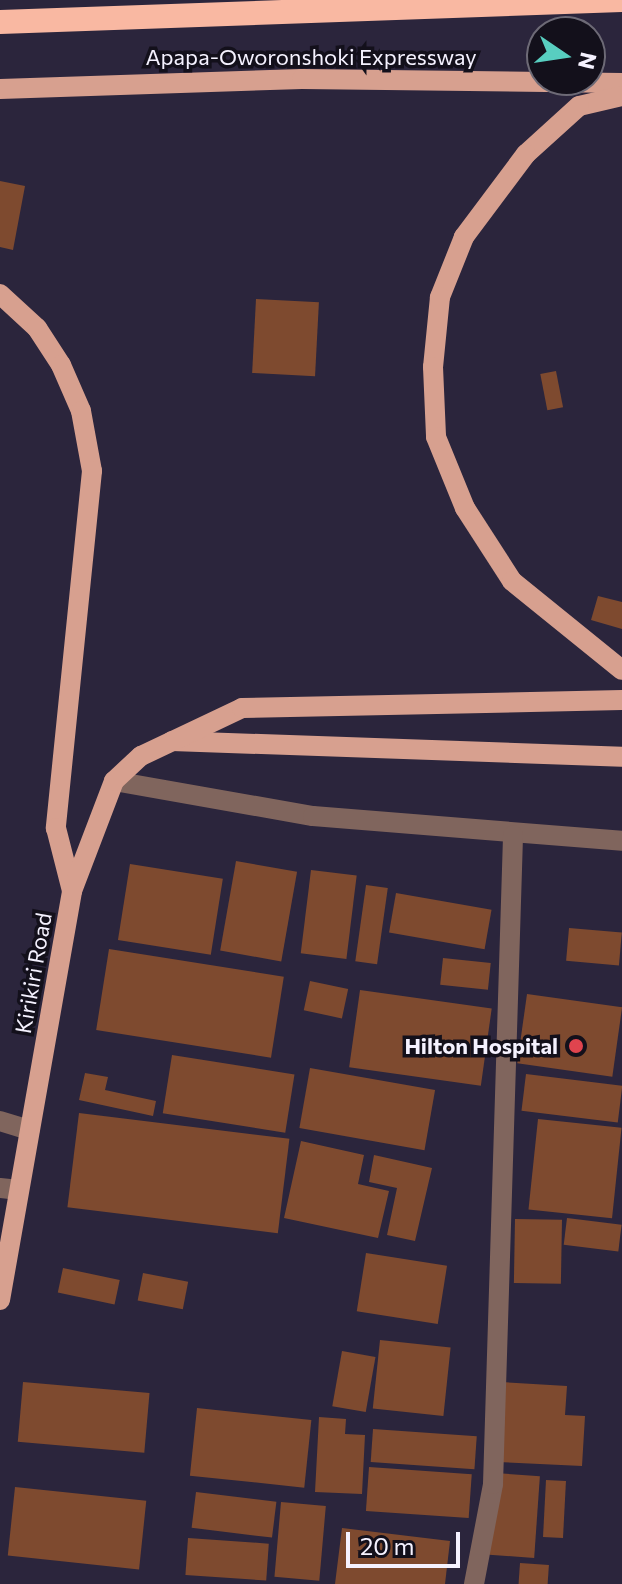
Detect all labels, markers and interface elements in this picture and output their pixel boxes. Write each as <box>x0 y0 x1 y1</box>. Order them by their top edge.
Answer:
north arrow <box>526 16 606 96</box>
street label: Apapa-Oworonshoki Expressway <box>145 44 477 70</box>
text: N <box>573 50 603 72</box>
street label: Kirikiri Road <box>9 910 57 1036</box>
place label: Hilton Hospital <box>404 1033 558 1059</box>
marker: Hilton Hospital <box>565 1035 587 1057</box>
scale bar <box>350 1516 464 1566</box>
text: 20 m <box>360 1531 414 1560</box>

